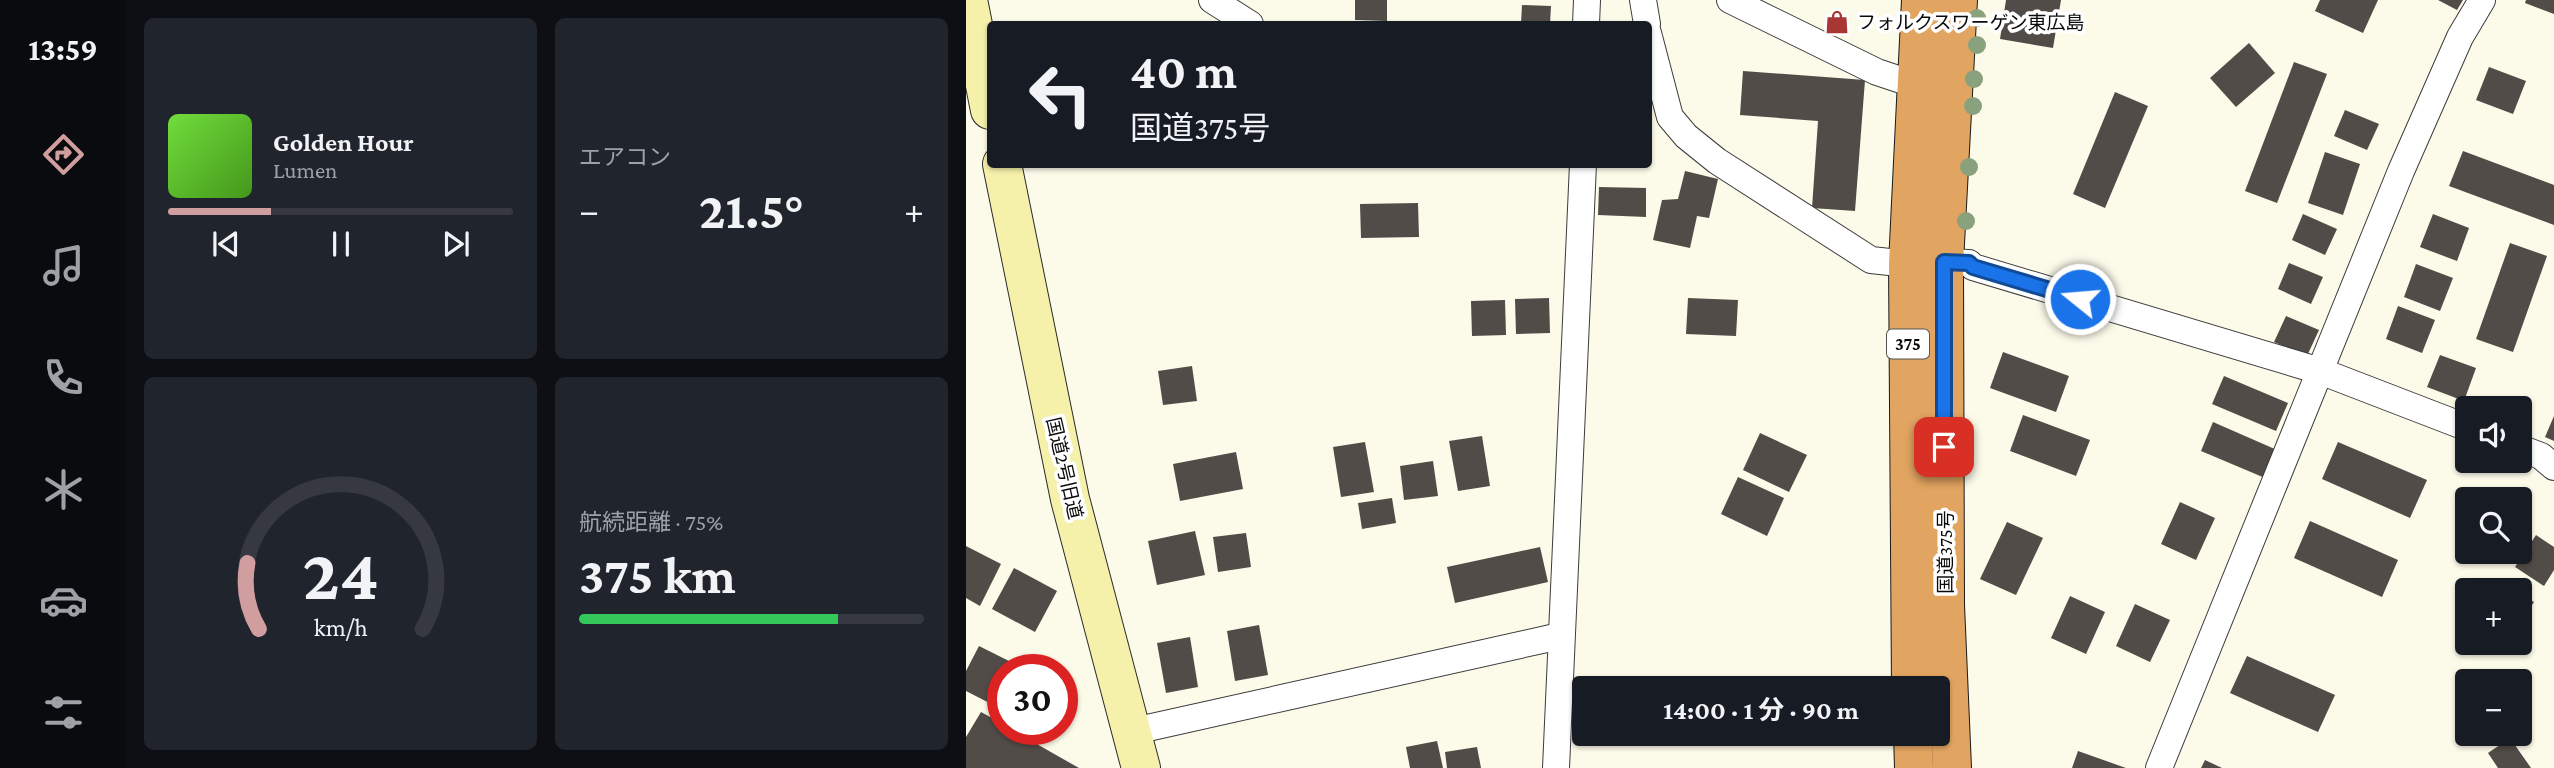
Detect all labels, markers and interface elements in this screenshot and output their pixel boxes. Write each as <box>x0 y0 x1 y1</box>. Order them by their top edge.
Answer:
shop icon: フォルクスワーゲン東広島 <box>1823 8 1851 36</box>
place label: フォルクスワーゲン東広島 <box>1857 12 2084 33</box>
text: 13:59 <box>28 31 98 67</box>
text: 40 m <box>1130 44 1237 99</box>
icon: left <box>1015 49 1106 140</box>
text: 国道375号 <box>1130 110 1270 146</box>
text: Golden Hour <box>273 128 414 157</box>
icon: directions <box>39 130 88 179</box>
text: エアコン <box>579 144 671 170</box>
text: Lumen <box>273 157 337 183</box>
text: 21.5° <box>699 181 804 239</box>
text: − <box>579 189 599 231</box>
text: + <box>904 189 924 231</box>
icon: previous <box>207 225 245 263</box>
icon: pause <box>322 225 360 263</box>
icon: next <box>437 225 475 263</box>
icon: music <box>39 241 88 290</box>
position arrow <box>2043 262 2117 336</box>
road number: 375 <box>1887 330 1929 358</box>
icon: phone <box>39 353 88 402</box>
map controls <box>2455 396 2532 746</box>
button: sound <box>2455 396 2532 473</box>
street label: 国道2号旧道 <box>1043 415 1086 521</box>
pin <box>1914 417 1974 477</box>
icon: arrive <box>1925 428 1963 466</box>
icon: climate <box>39 465 88 514</box>
button: search <box>2455 487 2532 564</box>
text: 航続距離 · 75% <box>579 509 723 535</box>
street label: 国道375号 <box>1935 510 1956 594</box>
text: 24 <box>302 535 379 616</box>
text: 375 km <box>579 546 736 604</box>
icon: car <box>39 576 88 625</box>
button: + <box>2455 578 2532 655</box>
text: km/h <box>314 614 367 641</box>
speed limit sign: 30 <box>987 654 1078 745</box>
button: − <box>2455 669 2532 746</box>
icon: filters <box>39 688 88 737</box>
text: 14:00 · 1 分 · 90 m <box>1663 696 1859 725</box>

